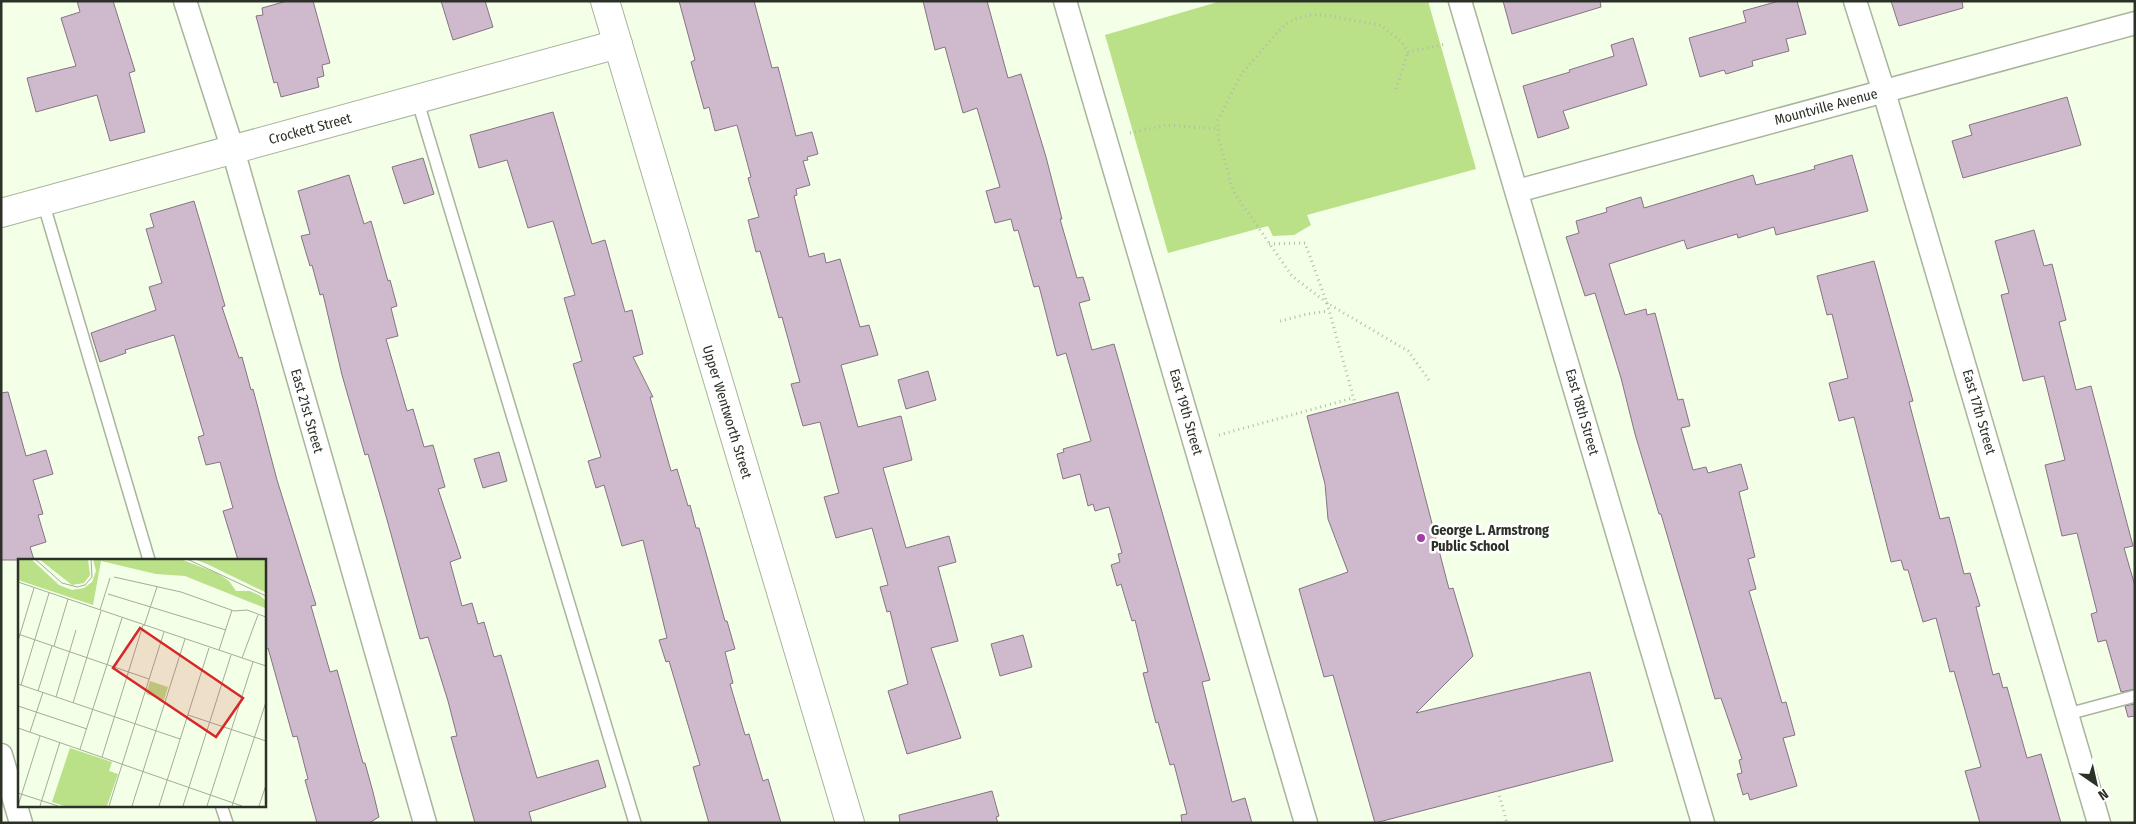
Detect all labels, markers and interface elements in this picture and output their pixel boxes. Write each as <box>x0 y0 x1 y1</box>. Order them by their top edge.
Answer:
street label: Mountville Avenue <box>1773 85 1879 129</box>
street label: Crockett Street <box>267 110 354 148</box>
street label: Upper Wentworth Street <box>699 343 756 481</box>
street label: East 21st Street <box>287 367 327 455</box>
street label: East 19th Street <box>1166 367 1207 457</box>
street label: East 18th Street <box>1562 367 1603 458</box>
street label: East 17th Street <box>1959 367 1999 457</box>
place label: George L. Armstrong Public School <box>1431 522 1549 555</box>
marker: George L. Armstrong Public School <box>1415 532 1427 544</box>
inset map <box>18 559 265 806</box>
north arrow <box>2071 759 2121 809</box>
text: N <box>2095 785 2111 804</box>

